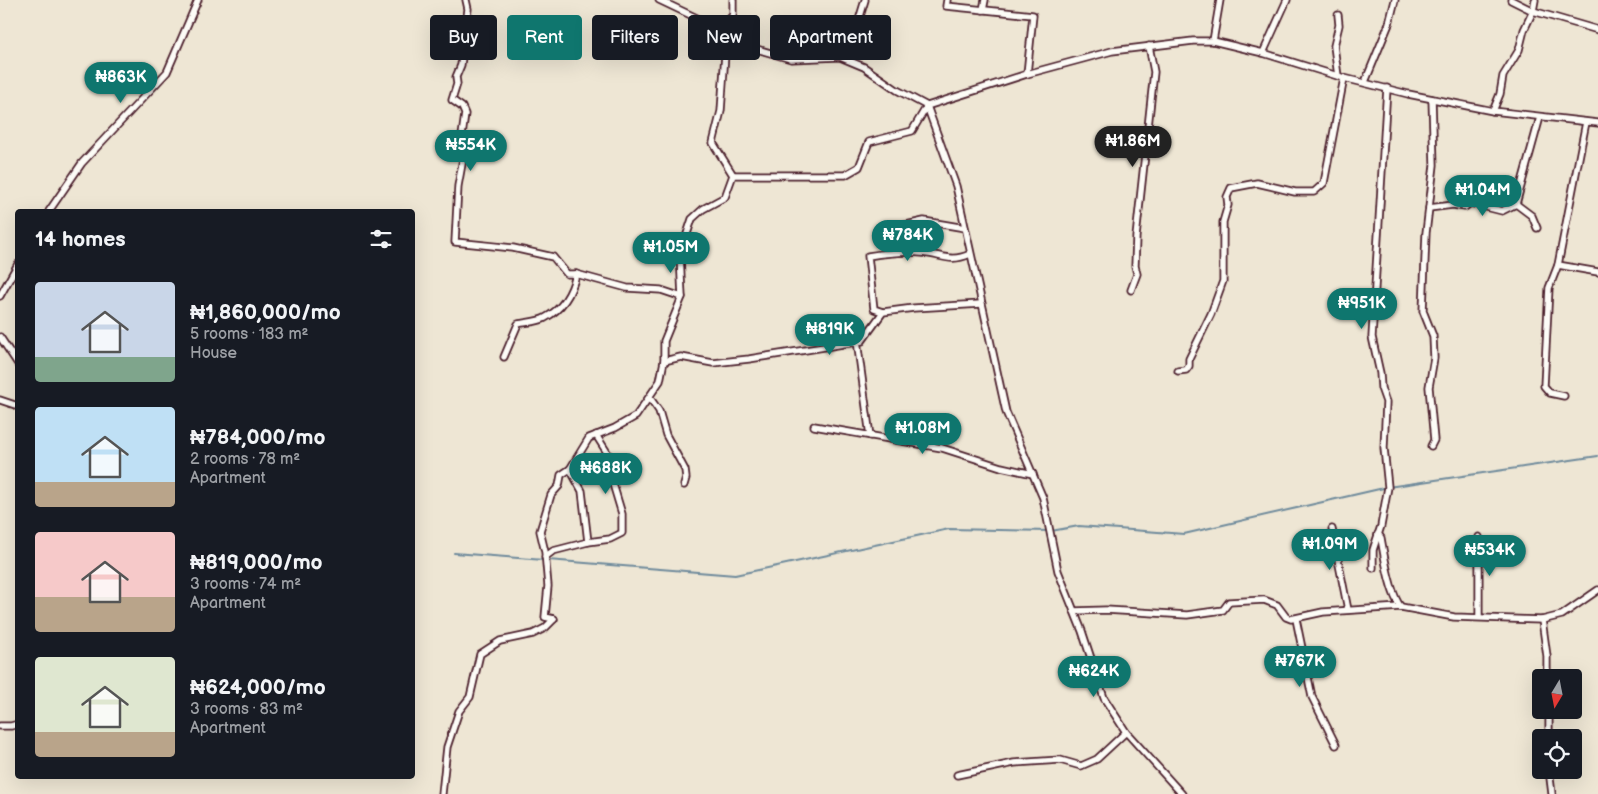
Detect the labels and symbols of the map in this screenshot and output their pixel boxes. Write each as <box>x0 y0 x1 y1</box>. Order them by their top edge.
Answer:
pin: ₦863K <box>86 62 156 104</box>
pin: ₦1.86M <box>1092 126 1174 168</box>
pin: ₦554K <box>436 130 506 172</box>
pin: ₦1.04M <box>1442 174 1524 217</box>
pin: ₦784K <box>873 220 943 262</box>
pin: ₦1.05M <box>630 232 712 274</box>
pin: ₦951K <box>1327 288 1397 330</box>
pin: ₦819K <box>795 314 865 356</box>
pin: ₦1.08M <box>882 412 964 455</box>
pin: ₦688K <box>571 452 641 495</box>
pin: ₦1.09M <box>1289 528 1371 571</box>
pin: ₦534K <box>1455 534 1525 577</box>
pin: ₦767K <box>1265 646 1335 688</box>
pin: ₦624K <box>1059 656 1129 698</box>
north arrow <box>1532 669 1582 719</box>

